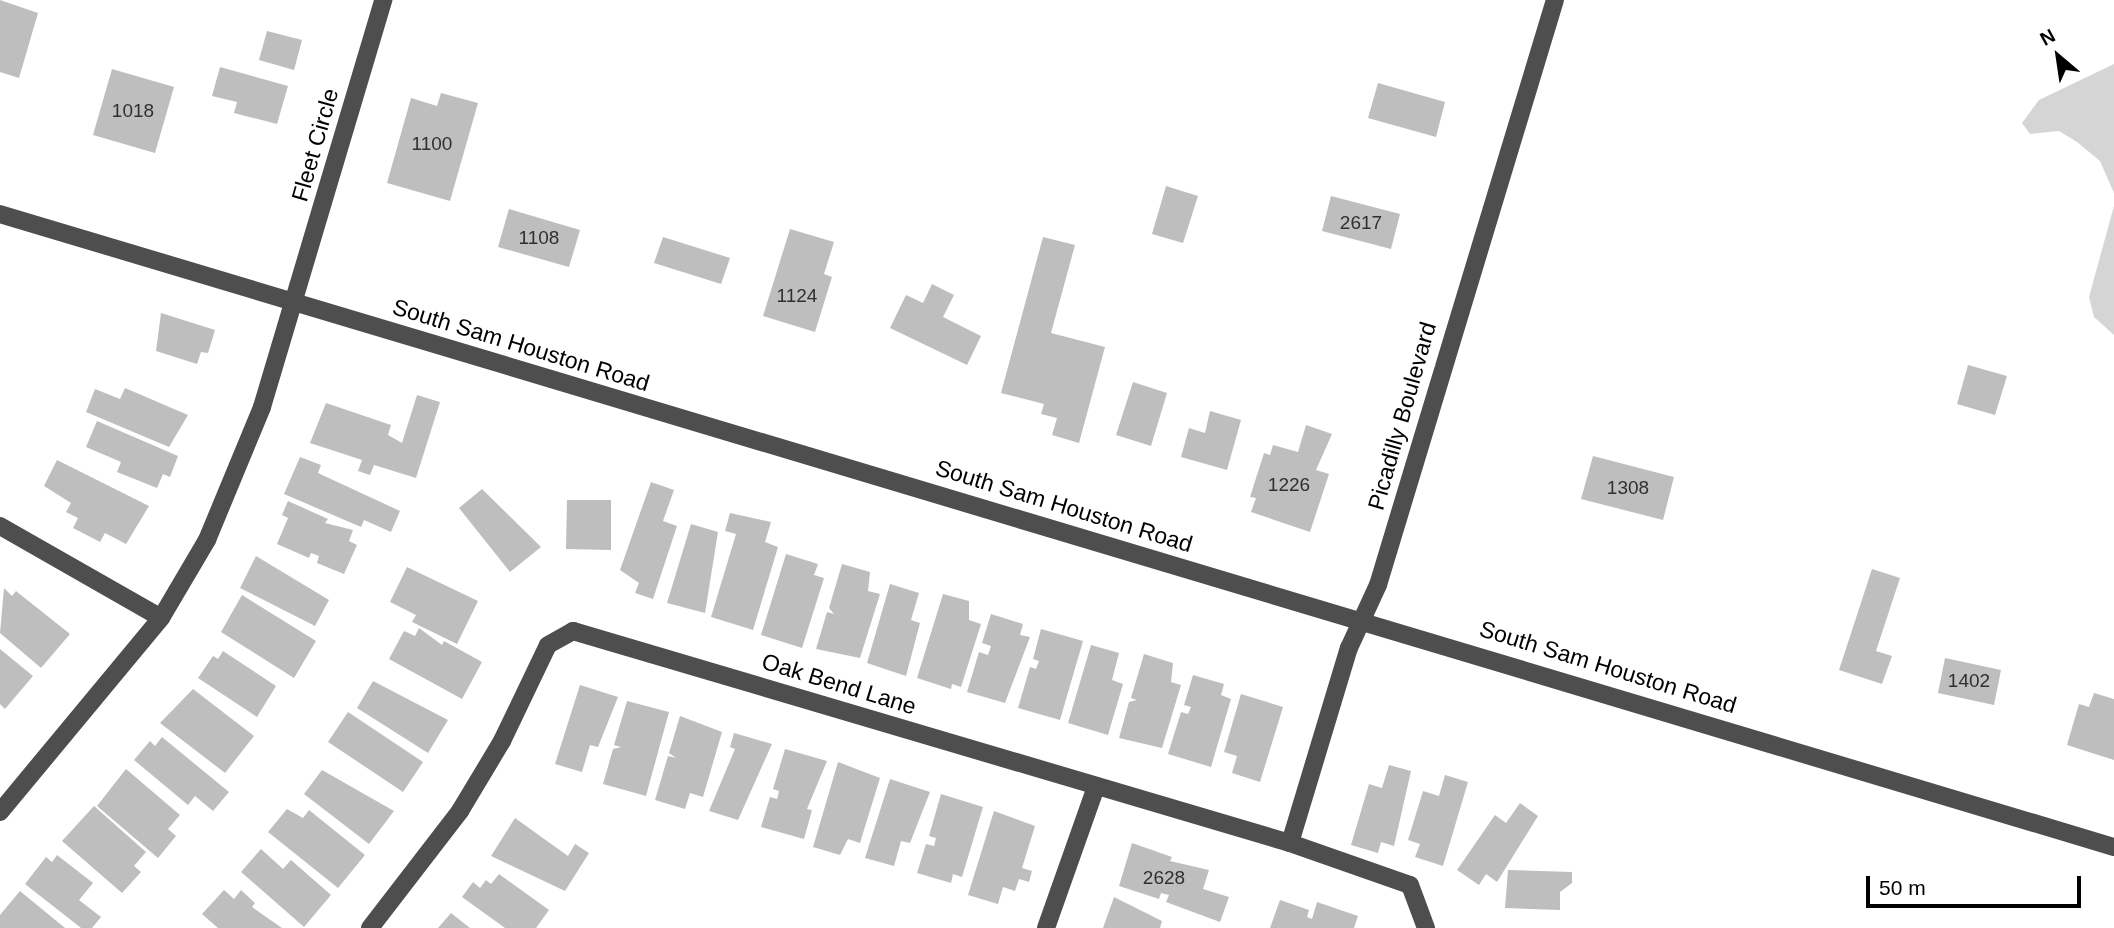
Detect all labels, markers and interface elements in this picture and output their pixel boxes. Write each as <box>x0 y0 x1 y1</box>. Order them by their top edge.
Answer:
north arrow <box>2023 21 2093 91</box>
text: N <box>2036 25 2059 50</box>
street label: Fleet Circle <box>286 85 344 205</box>
house number: 1018 <box>112 100 154 122</box>
house number: 1100 <box>412 133 452 155</box>
house number: 2617 <box>1340 212 1382 234</box>
house number: 1108 <box>519 227 559 249</box>
house number: 1124 <box>777 285 817 307</box>
street label: South Sam Houston Road <box>389 293 653 397</box>
street label: Picadilly Boulevard <box>1362 319 1442 513</box>
street label: South Sam Houston Road <box>932 454 1196 558</box>
house number: 1226 <box>1268 474 1310 496</box>
house number: 1308 <box>1607 477 1649 499</box>
street label: South Sam Houston Road <box>1476 615 1740 719</box>
street label: Oak Bend Lane <box>759 647 919 721</box>
house number: 1402 <box>1948 670 1990 692</box>
scale bar <box>1869 862 2084 906</box>
house number: 2628 <box>1143 867 1185 889</box>
text: 50 m <box>1879 876 1926 899</box>

